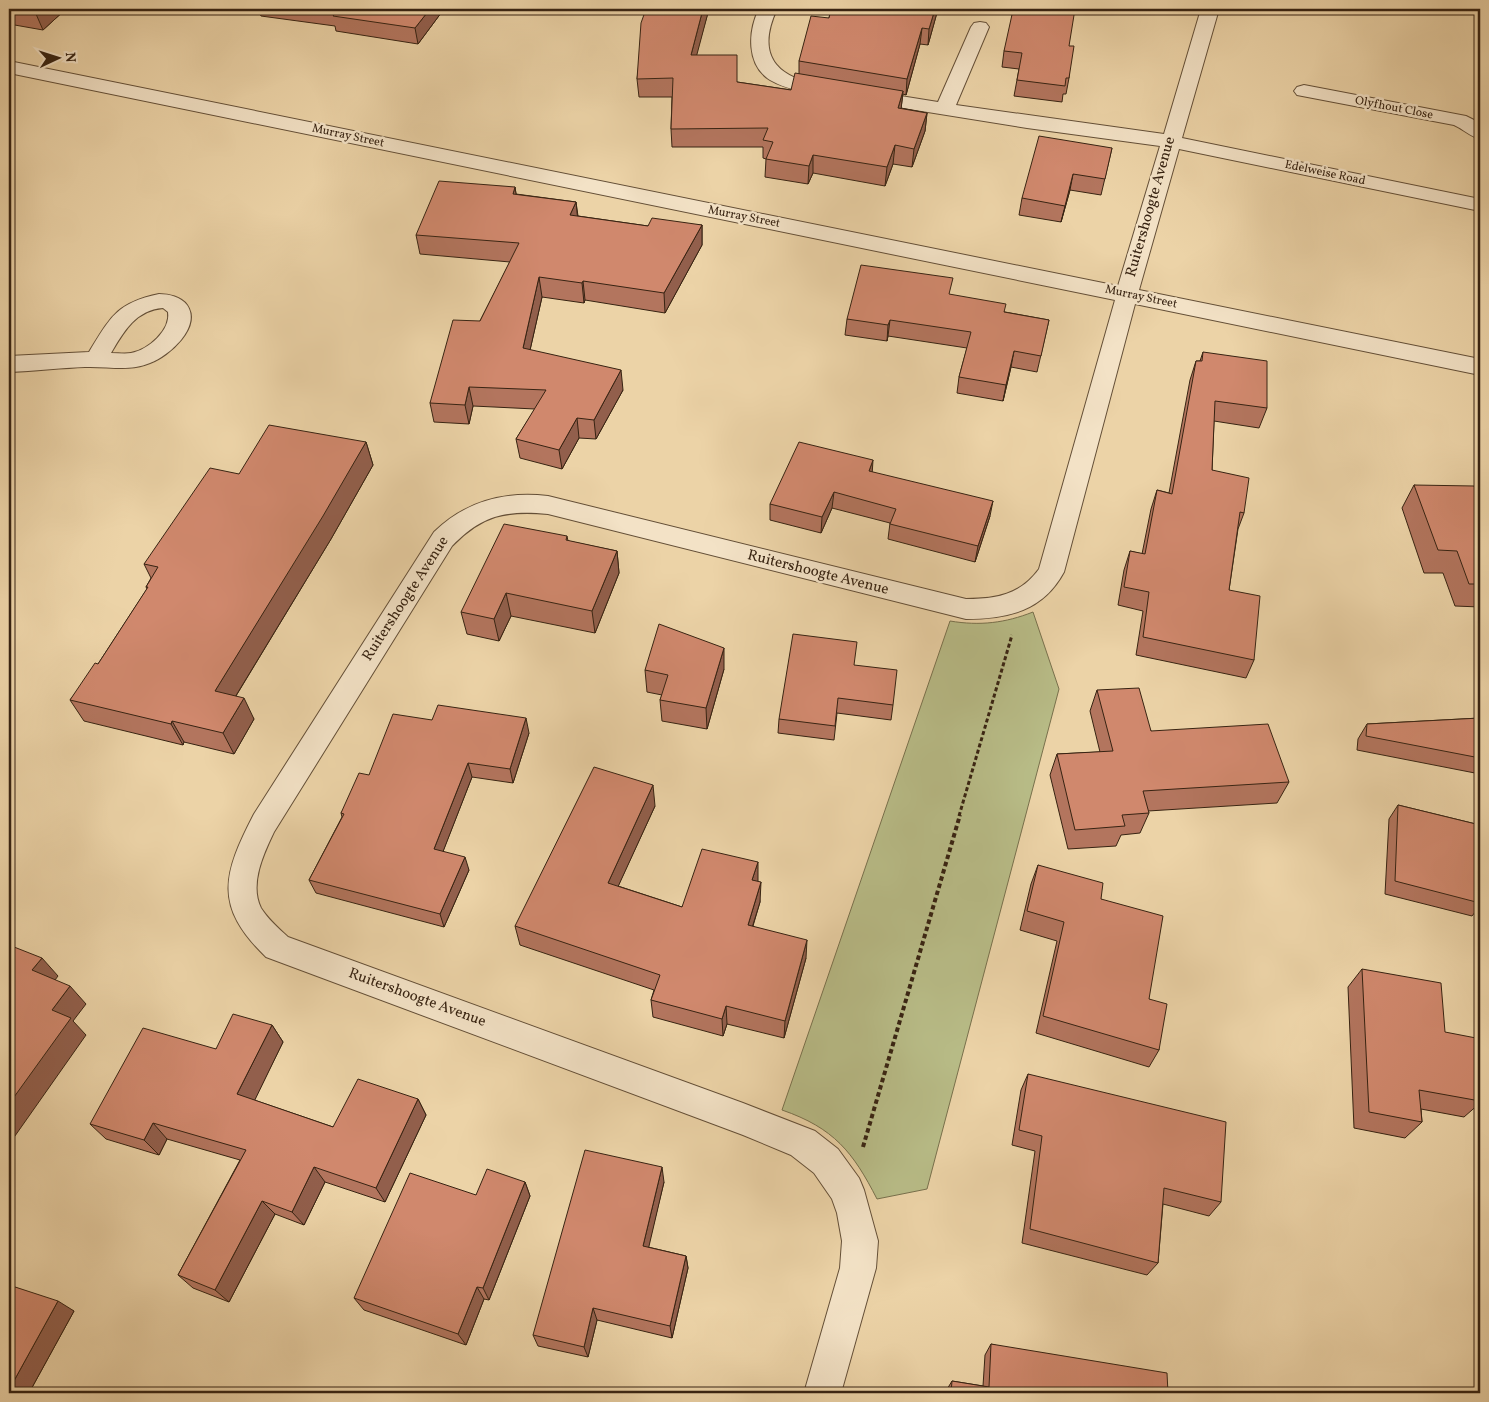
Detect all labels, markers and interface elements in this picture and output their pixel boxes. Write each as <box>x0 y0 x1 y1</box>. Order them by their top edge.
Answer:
north arrow <box>32 32 82 82</box>
text: N <box>60 51 79 63</box>
street label: Olyfhout Close <box>1354 93 1435 123</box>
street label: Murray Street <box>310 121 386 151</box>
street label: Ruitershoogte Avenue <box>1121 134 1181 280</box>
street label: Edelweise Road <box>1283 157 1367 189</box>
street label: Murray Street <box>706 202 782 232</box>
street label: Murray Street <box>1103 282 1179 312</box>
street label: Ruitershoogte Avenue <box>358 532 454 666</box>
street label: Ruitershoogte Avenue <box>745 545 891 601</box>
street label: Ruitershoogte Avenue <box>345 963 489 1033</box>

